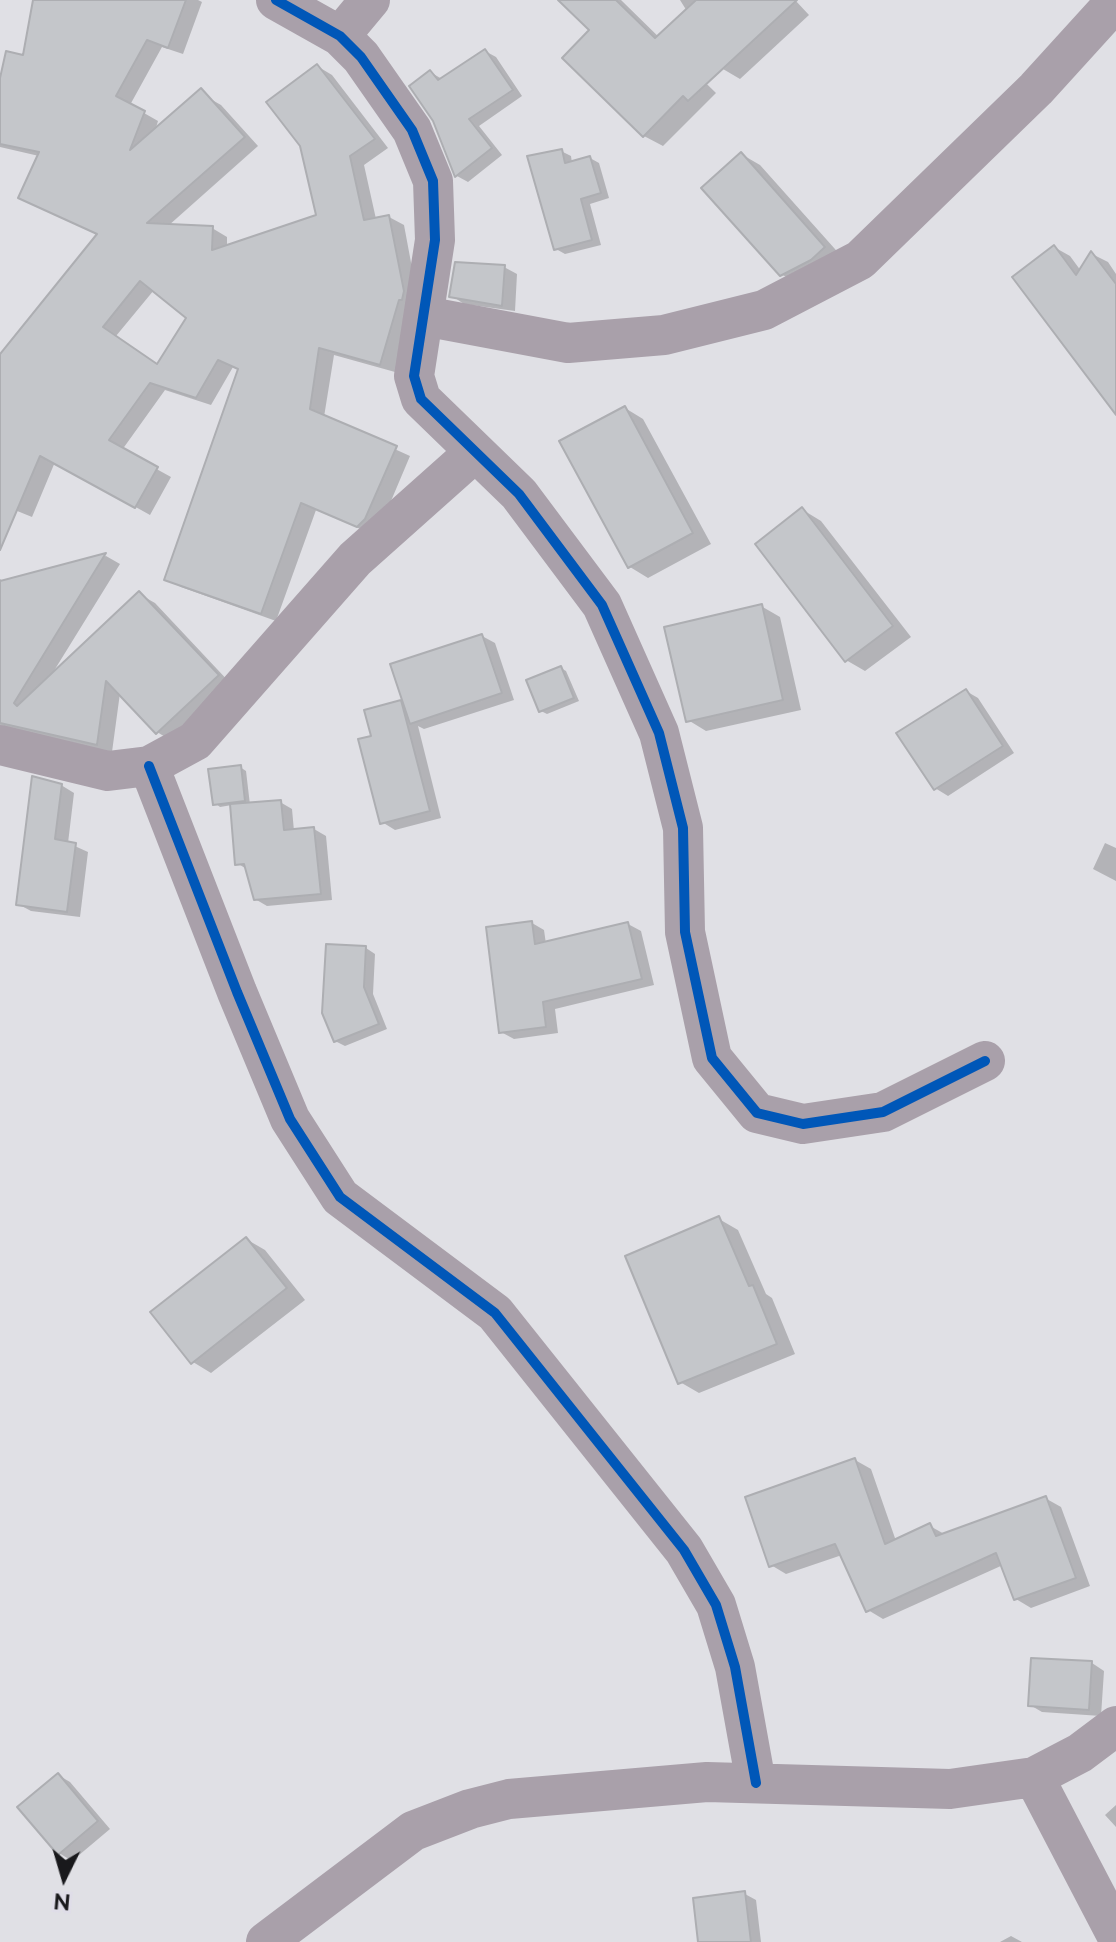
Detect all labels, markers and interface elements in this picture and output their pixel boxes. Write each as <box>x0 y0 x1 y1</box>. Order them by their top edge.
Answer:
north arrow <box>24 1838 104 1918</box>
text: N <box>52 1888 71 1916</box>

